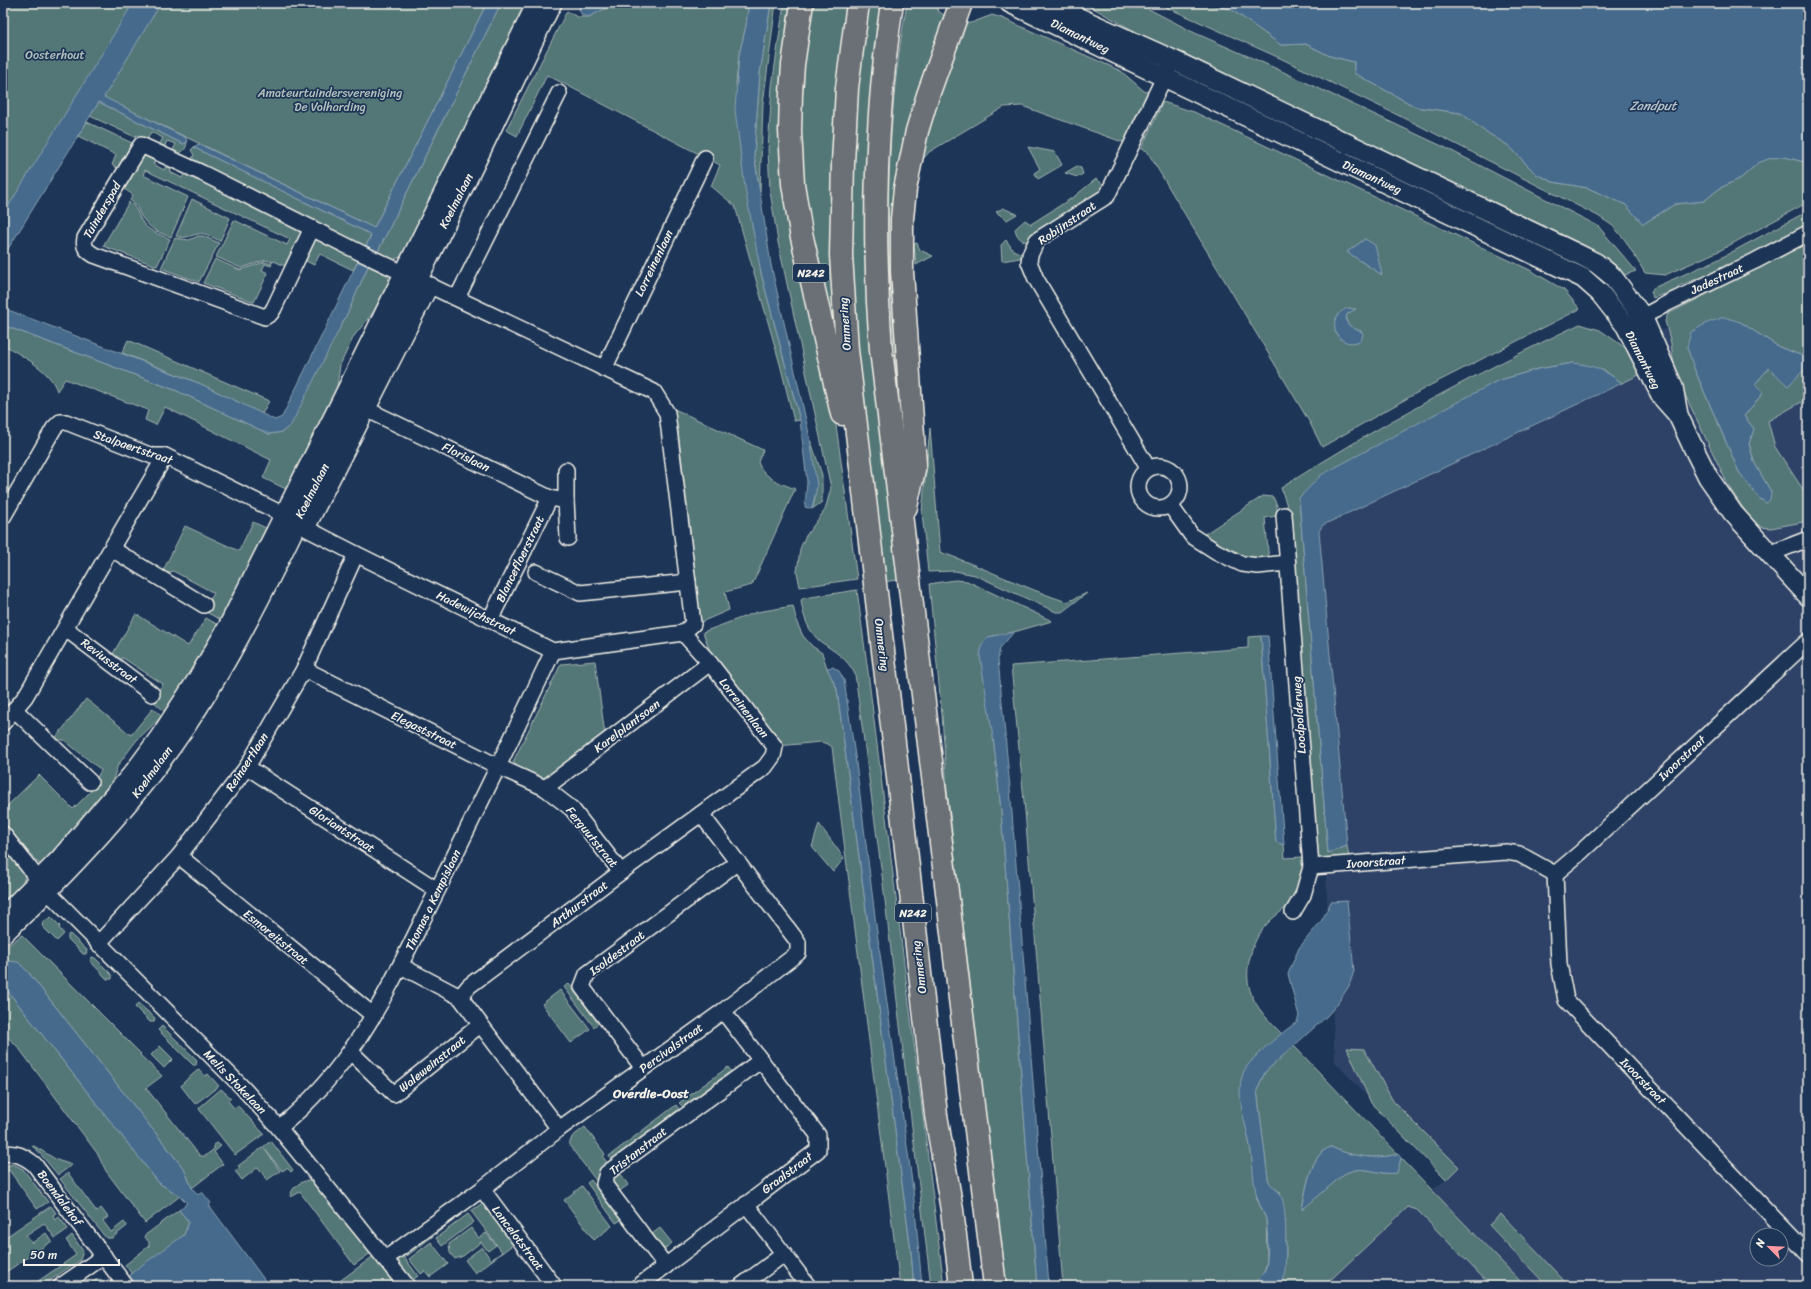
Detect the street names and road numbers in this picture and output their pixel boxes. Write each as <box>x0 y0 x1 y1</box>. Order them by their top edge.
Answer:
street label: Diamantweg <box>1047 12 1113 60</box>
street label: Diamantweg <box>1339 154 1405 200</box>
street label: Koelmalaan <box>433 169 480 233</box>
street label: Tuinderspad <box>77 177 128 243</box>
street label: Robijnstraat <box>1033 195 1101 251</box>
street label: Lorreinenlaan <box>628 225 680 300</box>
street label: Jadestraat <box>1686 257 1747 301</box>
road number: N242 <box>793 264 829 282</box>
street label: Ommering <box>832 297 858 351</box>
street label: Diamantweg <box>1619 327 1667 393</box>
street label: Stalpaertstraat <box>90 423 177 471</box>
street label: Florislaan <box>438 436 494 478</box>
street label: Koelmalaan <box>289 459 336 523</box>
street label: Blancefloerstraat <box>489 512 551 606</box>
street label: Hadewijchstraat <box>432 584 521 642</box>
street label: Ommering <box>868 617 896 673</box>
street label: Reviusstraat <box>76 632 143 690</box>
street label: Lorreinenlaan <box>713 673 775 744</box>
street label: Loodpolderweg <box>1285 675 1313 755</box>
street label: Karelplantsoen <box>589 693 666 759</box>
street label: Elegaststraat <box>387 705 461 755</box>
street label: Reinaertlaan <box>219 727 275 796</box>
street label: Ivoorstraat <box>1652 729 1712 787</box>
street label: Koelmalaan <box>125 741 179 803</box>
street label: Gloriantstraat <box>304 799 380 859</box>
street label: Ferguutstraat <box>560 801 624 873</box>
street label: Thomas a Kempislaan <box>399 845 467 955</box>
street label: Ivoorstraat <box>1345 849 1408 875</box>
street label: Arthurstraat <box>544 875 613 934</box>
street label: Esmoreitstraat <box>238 903 314 971</box>
road number: N242 <box>895 904 931 922</box>
street label: Isoldestraat <box>584 925 650 982</box>
street label: Ommering <box>905 939 933 995</box>
street label: Percivalstraat <box>634 1017 708 1079</box>
street label: Waleweinstraat <box>393 1030 471 1098</box>
street label: Melis Stokelaan <box>198 1044 272 1120</box>
street label: Ivoorstraat <box>1614 1051 1672 1111</box>
street label: Tristanstraat <box>604 1121 672 1181</box>
street label: Graalstraat <box>756 1146 818 1200</box>
street label: Boendalehof <box>31 1165 90 1232</box>
street label: Lancelotstraat <box>486 1200 550 1276</box>

